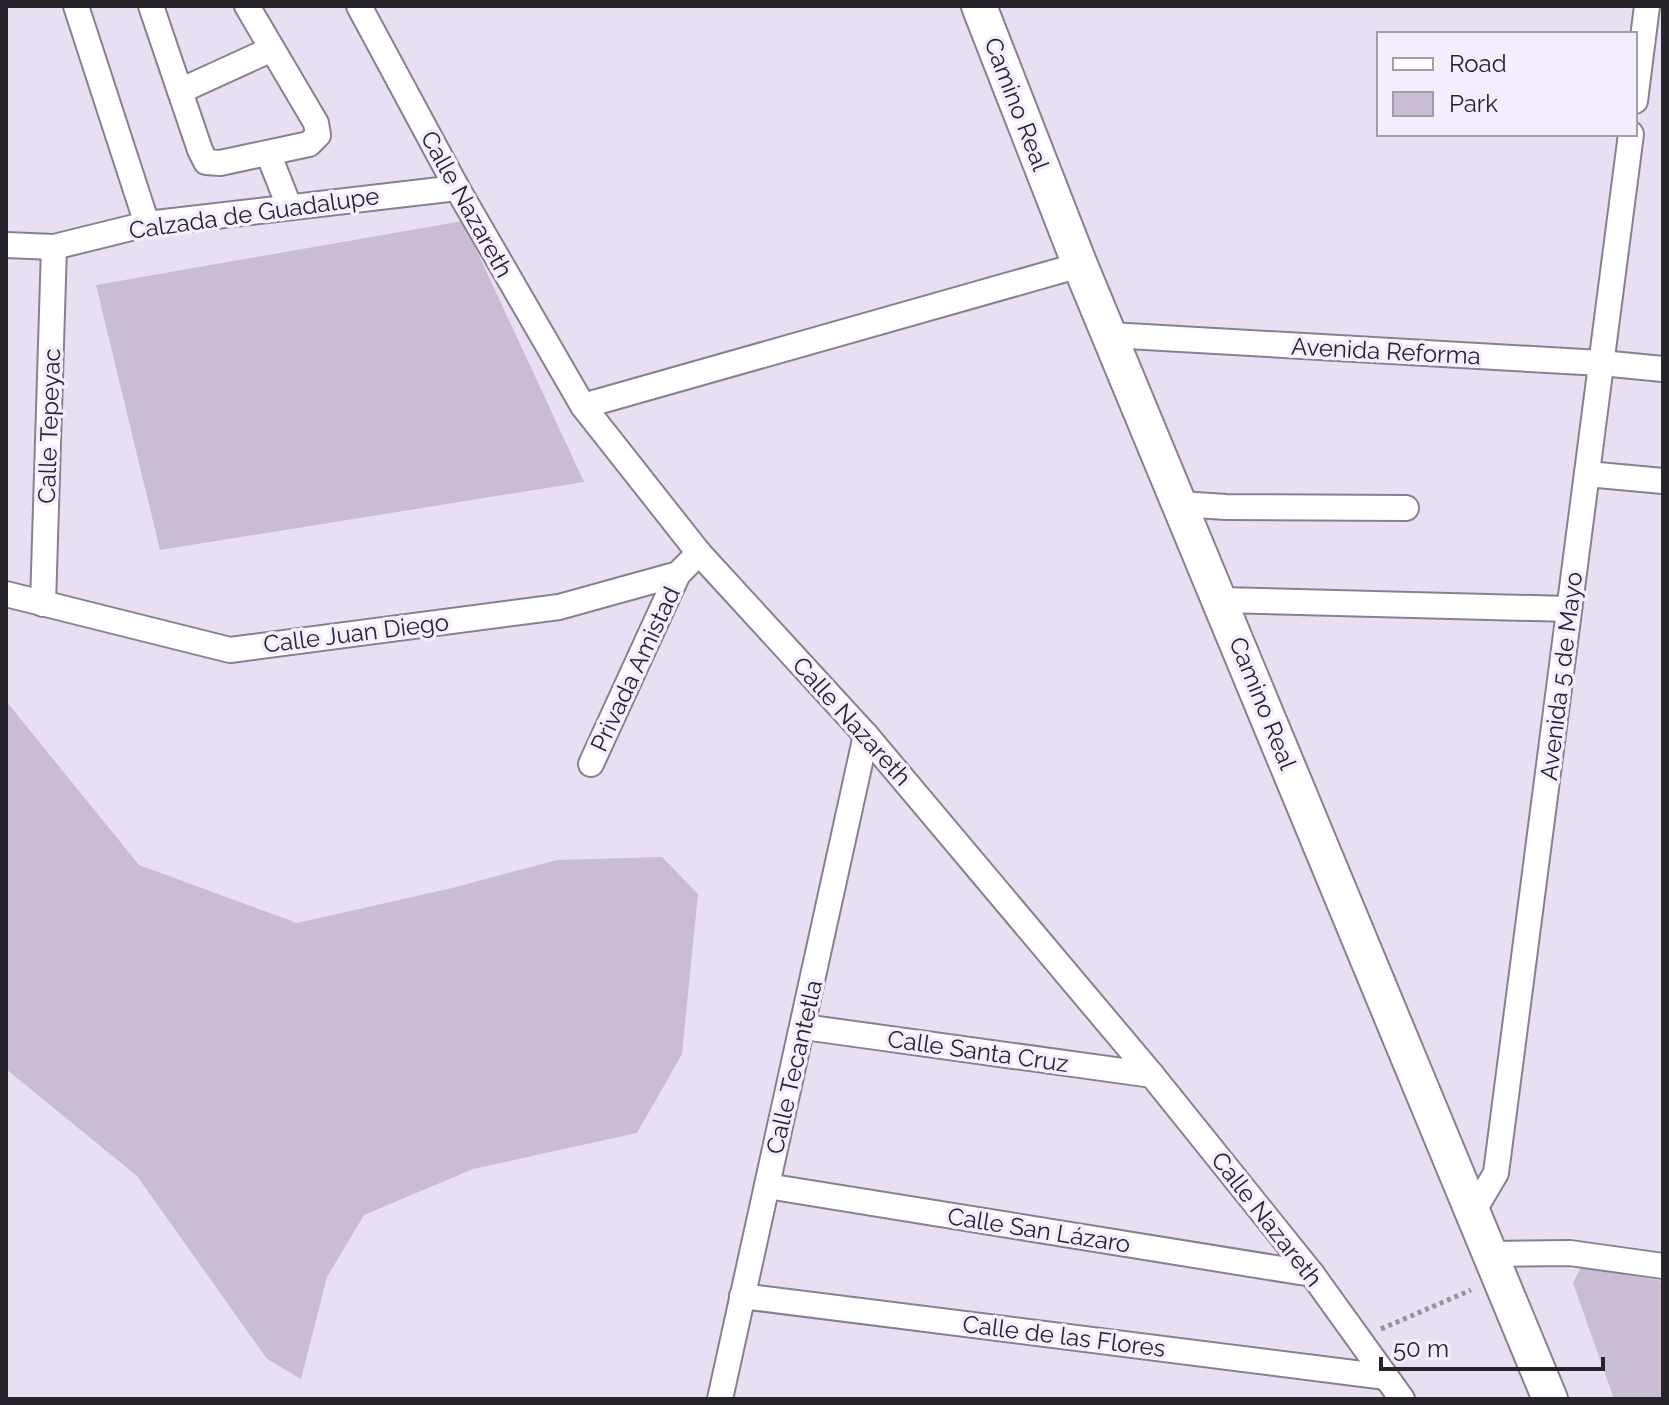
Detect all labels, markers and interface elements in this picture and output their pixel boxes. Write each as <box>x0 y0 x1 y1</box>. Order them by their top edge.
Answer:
legend <box>1377 32 1637 136</box>
street label: Camino Real <box>978 33 1056 175</box>
text: Road <box>1449 49 1507 78</box>
text: Park <box>1449 89 1498 118</box>
street label: Calle Nazareth <box>415 126 519 282</box>
street label: Calzada de Guadalupe <box>127 181 381 245</box>
street label: Avenida Reforma <box>1290 332 1482 370</box>
street label: Calle Tepeyac <box>32 348 66 504</box>
street label: Avenida 5 de Mayo <box>1534 570 1588 782</box>
street label: Privada Amistad <box>584 582 686 756</box>
street label: Calle Juan Diego <box>262 607 450 659</box>
street label: Camino Real <box>1223 633 1303 774</box>
street label: Calle Nazareth <box>787 651 917 791</box>
street label: Calle Tecantetla <box>760 977 828 1157</box>
street label: Calle Santa Cruz <box>886 1024 1070 1078</box>
street label: Calle Nazareth <box>1205 1146 1329 1292</box>
street label: Calle San Lázaro <box>945 1201 1133 1259</box>
street label: Calle de las Flores <box>961 1309 1167 1363</box>
scale bar <box>1381 1321 1603 1371</box>
text: 50 m <box>1393 1334 1449 1363</box>

